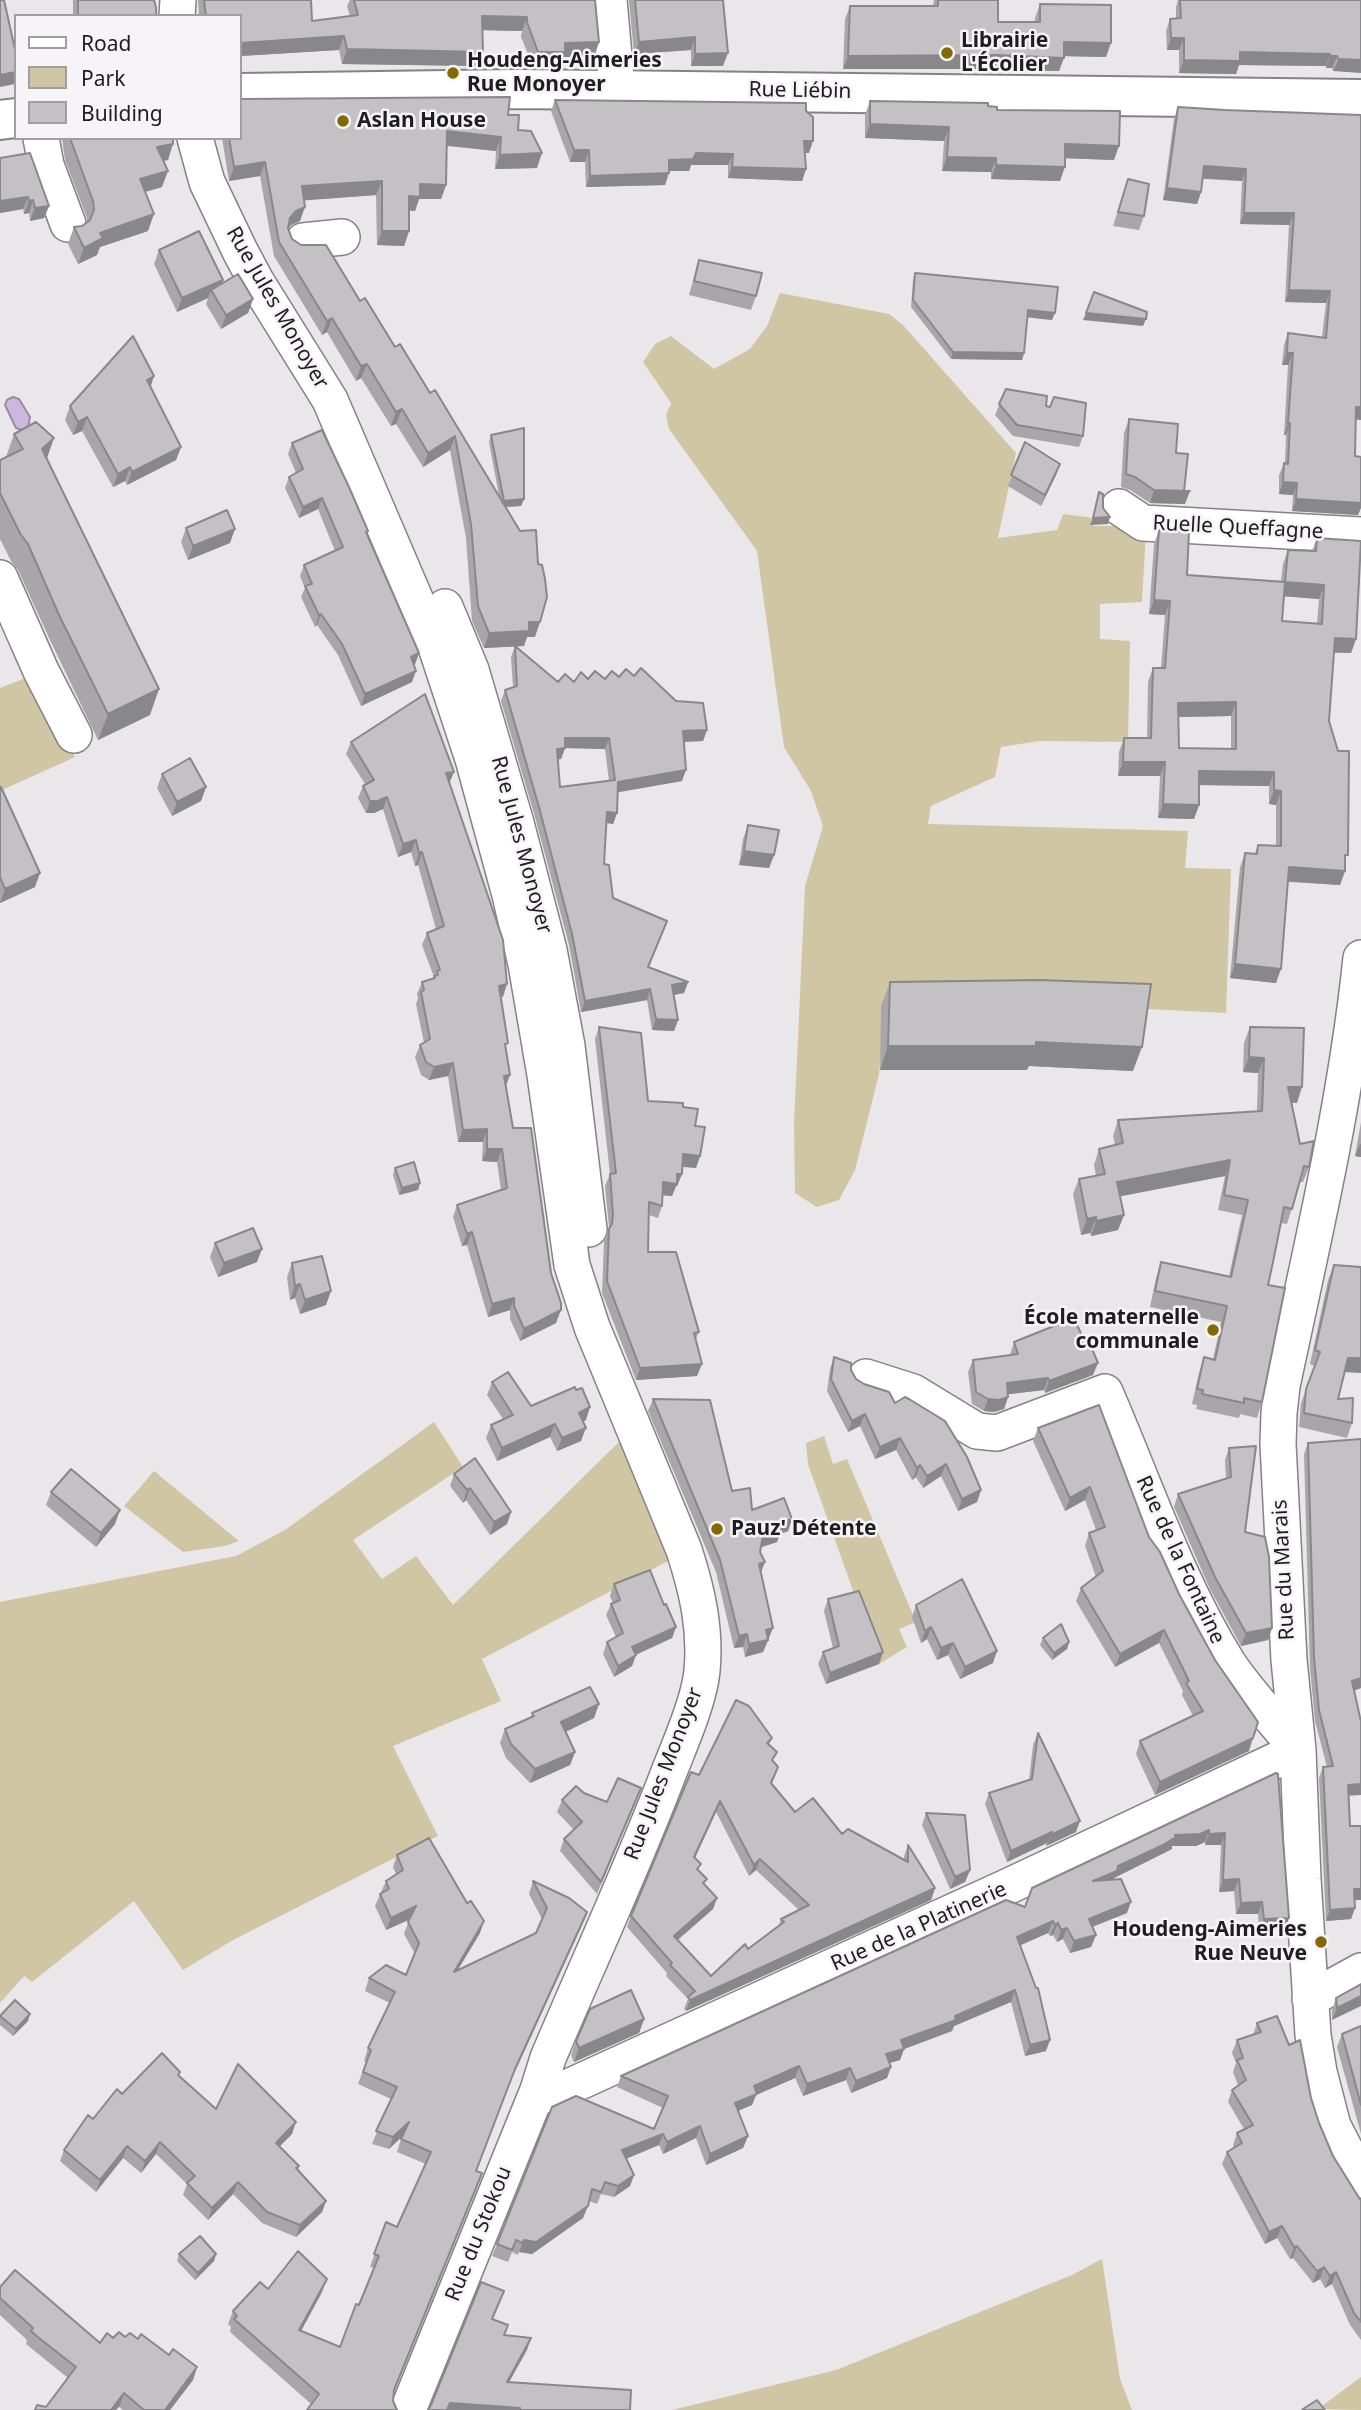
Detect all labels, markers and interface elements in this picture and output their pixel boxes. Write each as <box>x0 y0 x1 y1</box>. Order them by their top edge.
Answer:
legend <box>14 14 242 140</box>
place label: Librairie L'Écolier <box>961 28 1048 78</box>
text: Road <box>81 29 131 57</box>
marker: Librairie L'Écolier <box>939 45 955 61</box>
place label: Houdeng-Aimeries Rue Monoyer <box>467 48 662 98</box>
text: Park <box>81 64 125 92</box>
marker: Houdeng-Aimeries Rue Monoyer <box>445 65 461 81</box>
street label: Rue Liébin <box>748 78 852 104</box>
text: Building <box>81 99 163 127</box>
place label: Aslan House <box>357 108 486 134</box>
marker: Aslan House <box>335 113 351 129</box>
street label: Rue Jules Monoyer <box>220 222 334 394</box>
street label: Ruelle Queffagne <box>1152 511 1324 545</box>
street label: Rue Jules Monoyer <box>485 753 557 937</box>
place label: École maternelle communale <box>1024 1305 1199 1355</box>
marker: École maternelle communale <box>1205 1322 1221 1338</box>
street label: Rue de la Fontaine <box>1130 1472 1230 1648</box>
street label: Rue du Marais <box>1268 1499 1300 1641</box>
place label: Pauz' Détente <box>731 1516 877 1542</box>
marker: Pauz' Détente <box>709 1521 725 1537</box>
street label: Rue Jules Monoyer <box>619 1684 709 1864</box>
street label: Rue de la Platinerie <box>827 1877 1011 1977</box>
place label: Houdeng-Aimeries Rue Neuve <box>1112 1917 1307 1967</box>
marker: Houdeng-Aimeries Rue Neuve <box>1313 1934 1329 1950</box>
street label: Rue du Stokou <box>440 2163 518 2305</box>

